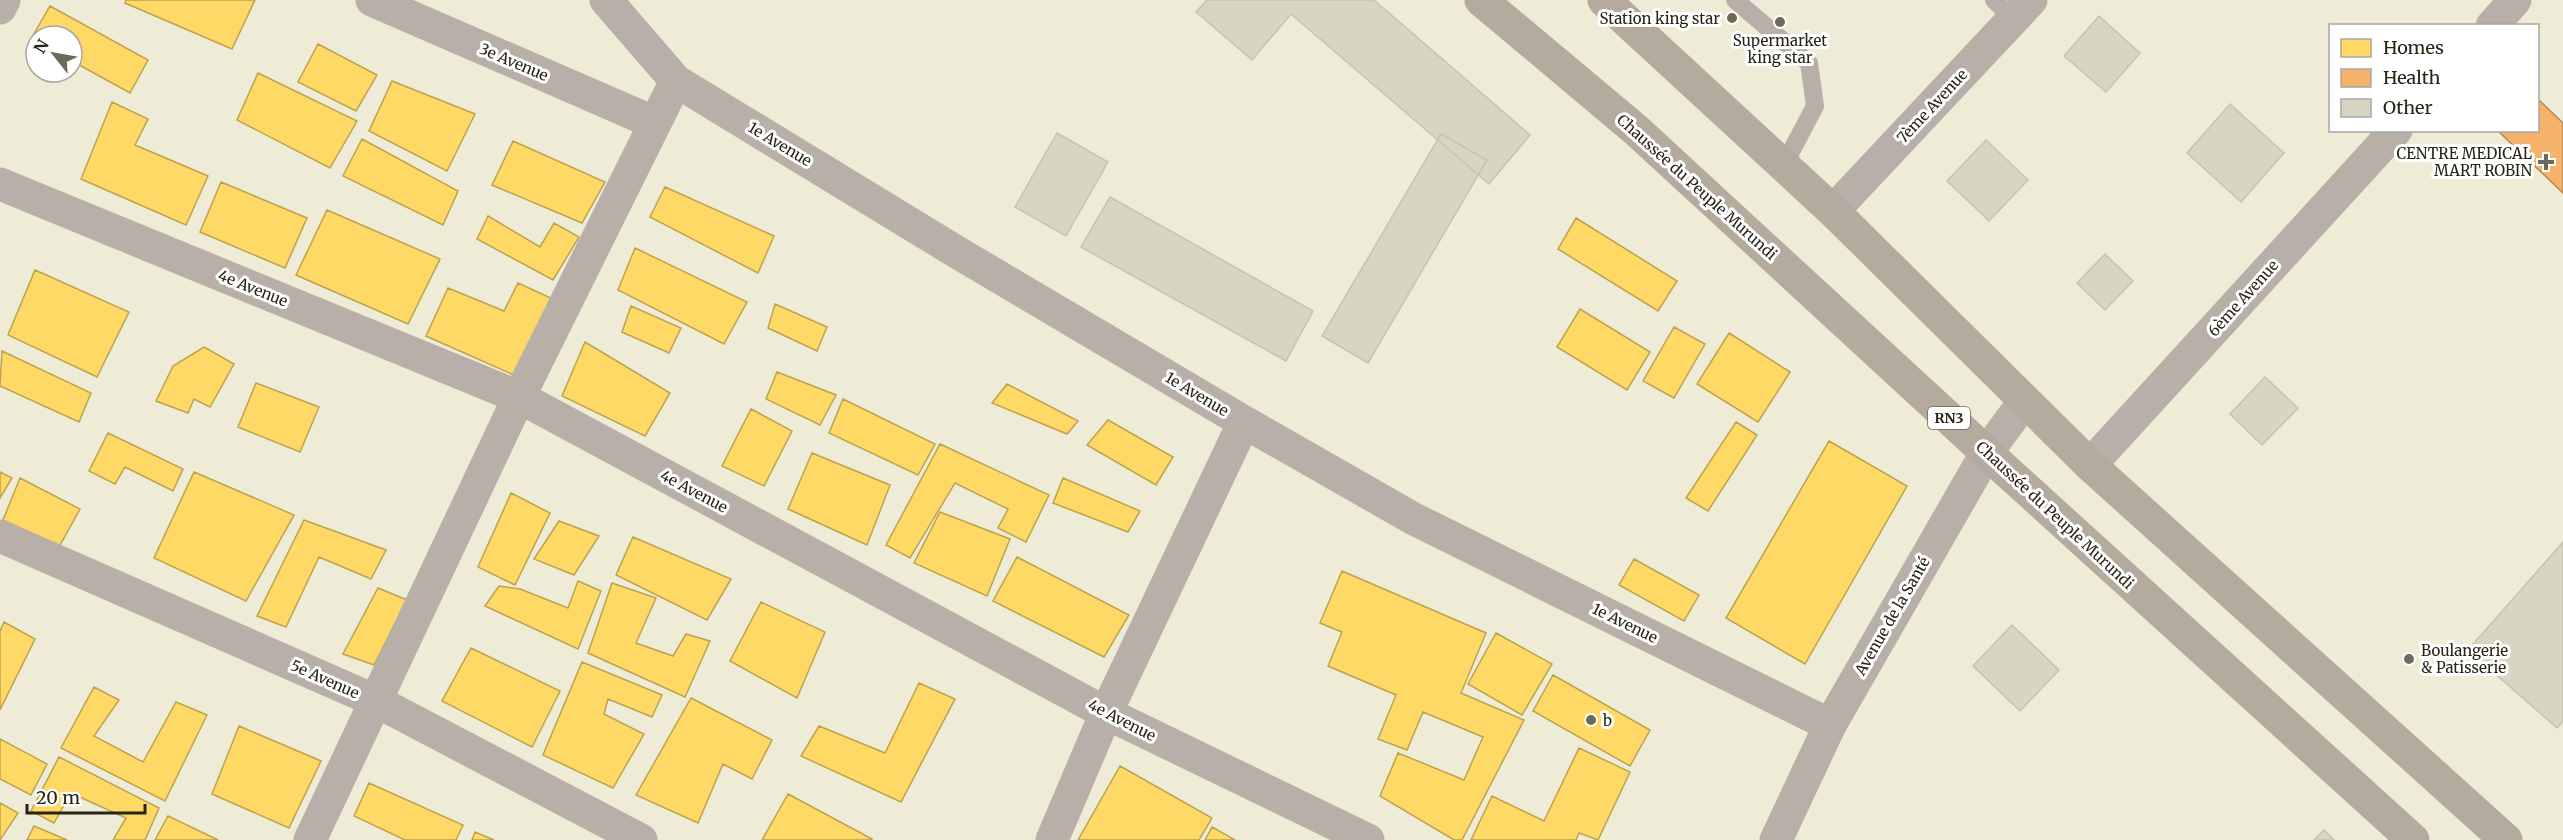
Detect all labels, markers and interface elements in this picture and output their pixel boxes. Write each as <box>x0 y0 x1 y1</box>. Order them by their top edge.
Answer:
place label: Station king star <box>1599 9 1720 28</box>
marker: Station king star <box>1725 11 1739 25</box>
marker: Supermarket king star <box>1773 15 1787 29</box>
north arrow <box>24 24 84 84</box>
legend <box>2329 24 2539 132</box>
place label: Supermarket king star <box>1733 31 1827 67</box>
text: N <box>29 35 53 57</box>
text: Homes <box>2383 36 2444 59</box>
street label: 3e Avenue <box>477 39 551 85</box>
street label: 7ème Avenue <box>1893 65 1971 147</box>
text: Health <box>2383 66 2441 89</box>
text: Other <box>2383 96 2433 119</box>
street label: Chaussée du Peuple Murundi <box>1613 110 1781 264</box>
street label: 1e Avenue <box>745 118 815 170</box>
place label: CENTRE MEDICAL MART ROBIN <box>2396 144 2533 180</box>
marker: CENTRE MEDICAL MART ROBIN <box>2537 153 2555 171</box>
street label: 6ème Avenue <box>2204 256 2282 340</box>
street label: 4e Avenue <box>215 265 291 311</box>
street label: 1e Avenue <box>1162 368 1232 420</box>
road number: RN3 <box>1928 407 1970 429</box>
street label: Chaussée du Peuple Murundi <box>1972 437 2138 593</box>
street label: 4e Avenue <box>657 465 731 517</box>
street label: Avenue de la Santé <box>1850 553 1934 679</box>
street label: 1e Avenue <box>1589 599 1661 647</box>
place label: Boulangerie & Patisserie <box>2421 641 2508 677</box>
marker: Boulangerie & Patisserie <box>2402 652 2416 666</box>
street label: 5e Avenue <box>288 656 362 703</box>
street label: 4e Avenue <box>1085 695 1159 745</box>
place label: b <box>1602 711 1612 730</box>
marker: b <box>1584 713 1598 727</box>
scale bar <box>27 777 146 815</box>
text: 20 m <box>36 786 80 809</box>

